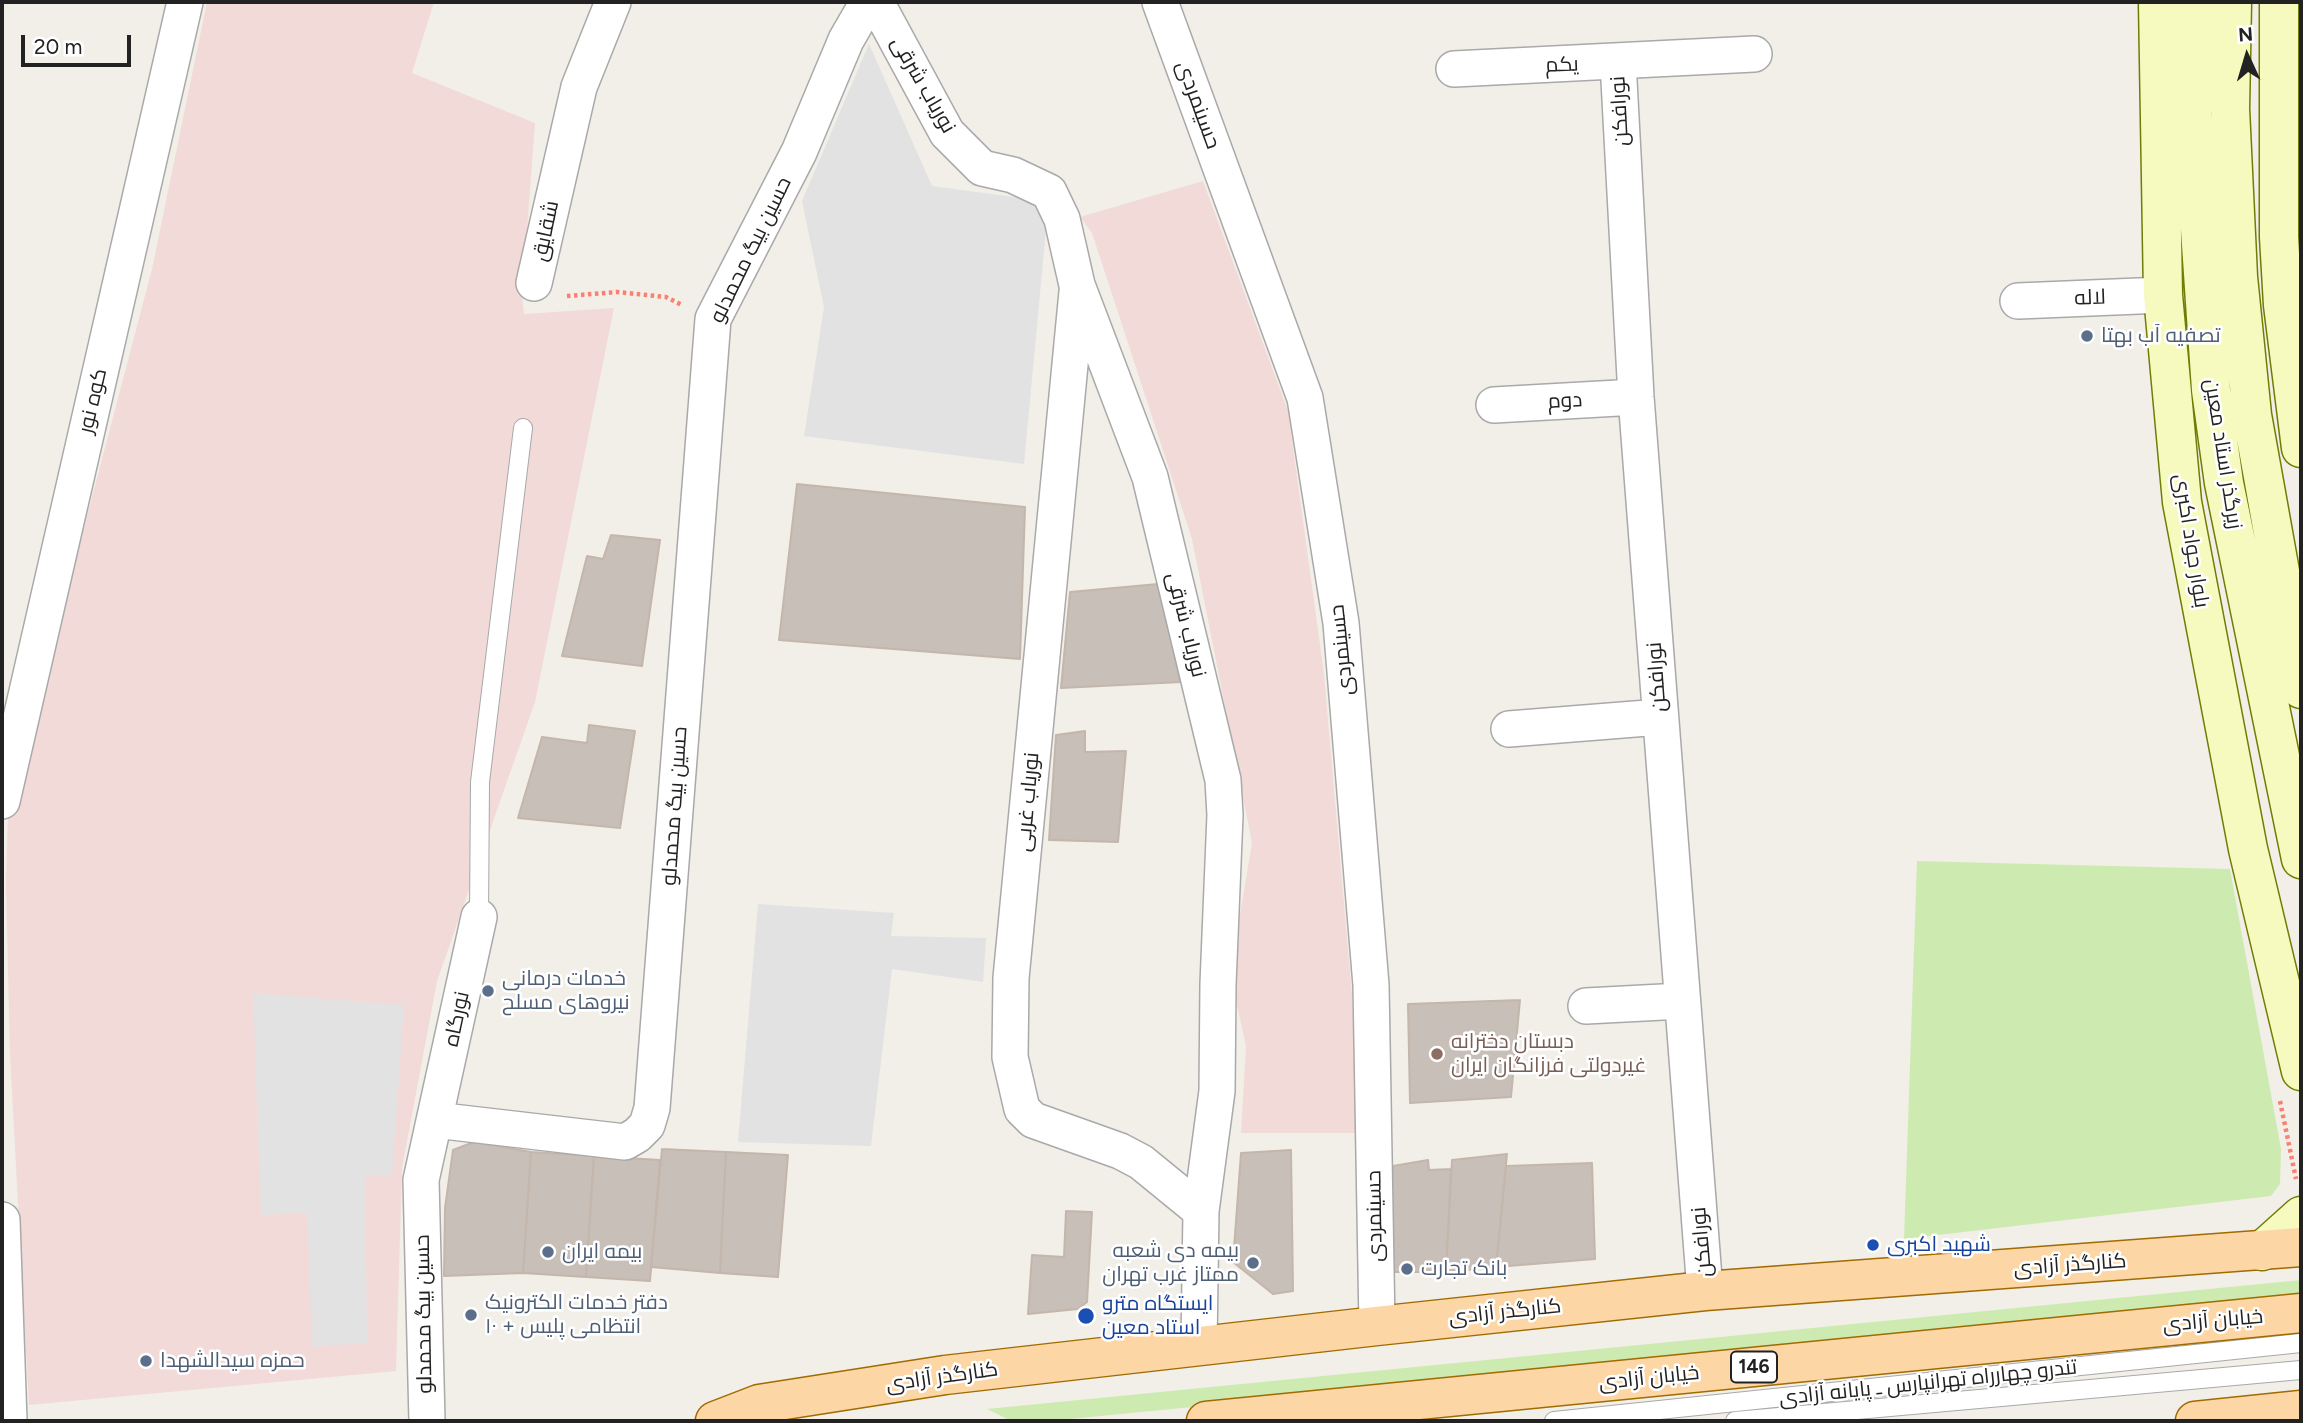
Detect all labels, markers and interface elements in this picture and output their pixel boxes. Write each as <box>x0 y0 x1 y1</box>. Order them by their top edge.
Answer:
scale bar <box>24 21 135 65</box>
north arrow <box>2212 21 2282 91</box>
text: N <box>2237 23 2254 47</box>
street label: نوریاب شرقی <box>885 32 961 138</box>
text: 20 m <box>34 34 82 59</box>
street label: یکم <box>1545 52 1579 78</box>
street label: حسینمردی <box>1171 58 1225 152</box>
street label: نورافکن <box>1606 75 1634 147</box>
street label: حسین بیگ محمدلو <box>705 173 797 327</box>
street label: شقایق <box>527 198 565 264</box>
street label: لاله <box>2074 285 2106 311</box>
place label: تصفیه آب بهتا <box>2101 323 2221 349</box>
marker: تصفیه آب بهتا <box>2079 328 2095 344</box>
street label: کوه نور <box>73 366 113 436</box>
street label: زیرگذر استاد معین <box>2199 377 2247 531</box>
street label: دوم <box>1547 388 1583 414</box>
street label: بلوار جواد اکبری <box>2168 472 2214 610</box>
street label: نوریاب شرقی <box>1161 570 1211 680</box>
street label: حسینمردی <box>1325 603 1359 697</box>
street label: نورافکن <box>1642 641 1672 713</box>
street label: حسین بیگ محمدلو <box>657 726 693 886</box>
street label: نوریاب غربی <box>1011 751 1045 853</box>
place label: خدمات درمانی نیروهای مسلح <box>502 966 630 1016</box>
marker: خدمات درمانی نیروهای مسلح <box>480 983 496 999</box>
street label: نورگاه <box>439 989 475 1049</box>
place label: دبستان دخترانه غیردولتی فرزانگان ايران <box>1451 1029 1646 1079</box>
marker: دبستان دخترانه غیردولتی فرزانگان ايران <box>1429 1046 1445 1062</box>
street label: حسینمردی <box>1362 1170 1388 1262</box>
street label: نورافکن <box>1686 1206 1718 1278</box>
place label: شهید اکبری <box>1887 1232 1991 1258</box>
street label: حسین بیگ محمدلو <box>410 1234 438 1394</box>
marker: شهید اکبری <box>1865 1237 1881 1253</box>
place label: بیمه دی شعبه ممتاز غرب تهران <box>1102 1238 1239 1288</box>
place label: بیمه ایران <box>562 1239 642 1265</box>
marker: بیمه ایران <box>540 1244 556 1260</box>
street label: کنارگذر آزادی <box>2013 1248 2127 1282</box>
marker: بیمه دی شعبه ممتاز غرب تهران <box>1245 1255 1261 1271</box>
place label: بانک تجارت <box>1421 1256 1507 1282</box>
marker: بانک تجارت <box>1399 1261 1415 1277</box>
place label: دفتر خدمات الکترونیک انتظامی پلیس + ۱۰ <box>485 1290 668 1340</box>
place label: ایستگاه مترو استاد معین <box>1102 1291 1213 1341</box>
street label: کنارگذر آزادی <box>1448 1294 1562 1330</box>
street label: خیابان آزادی <box>2162 1304 2264 1338</box>
marker: ایستگاه مترو استاد معین <box>1076 1306 1096 1326</box>
marker: دفتر خدمات الکترونیک انتظامی پلیس + ۱۰ <box>463 1307 479 1323</box>
place label: حمزه سیدالشهدا <box>160 1348 305 1374</box>
road number: 146 <box>1731 1352 1777 1382</box>
marker: حمزه سیدالشهدا <box>138 1353 154 1369</box>
street label: تندرو چهارراه تهرانپارس ـ پایانه آزادی <box>1778 1355 2078 1411</box>
street label: کنارگذر آزادی <box>884 1357 1000 1397</box>
street label: خیابان آزادی <box>1598 1360 1700 1396</box>

